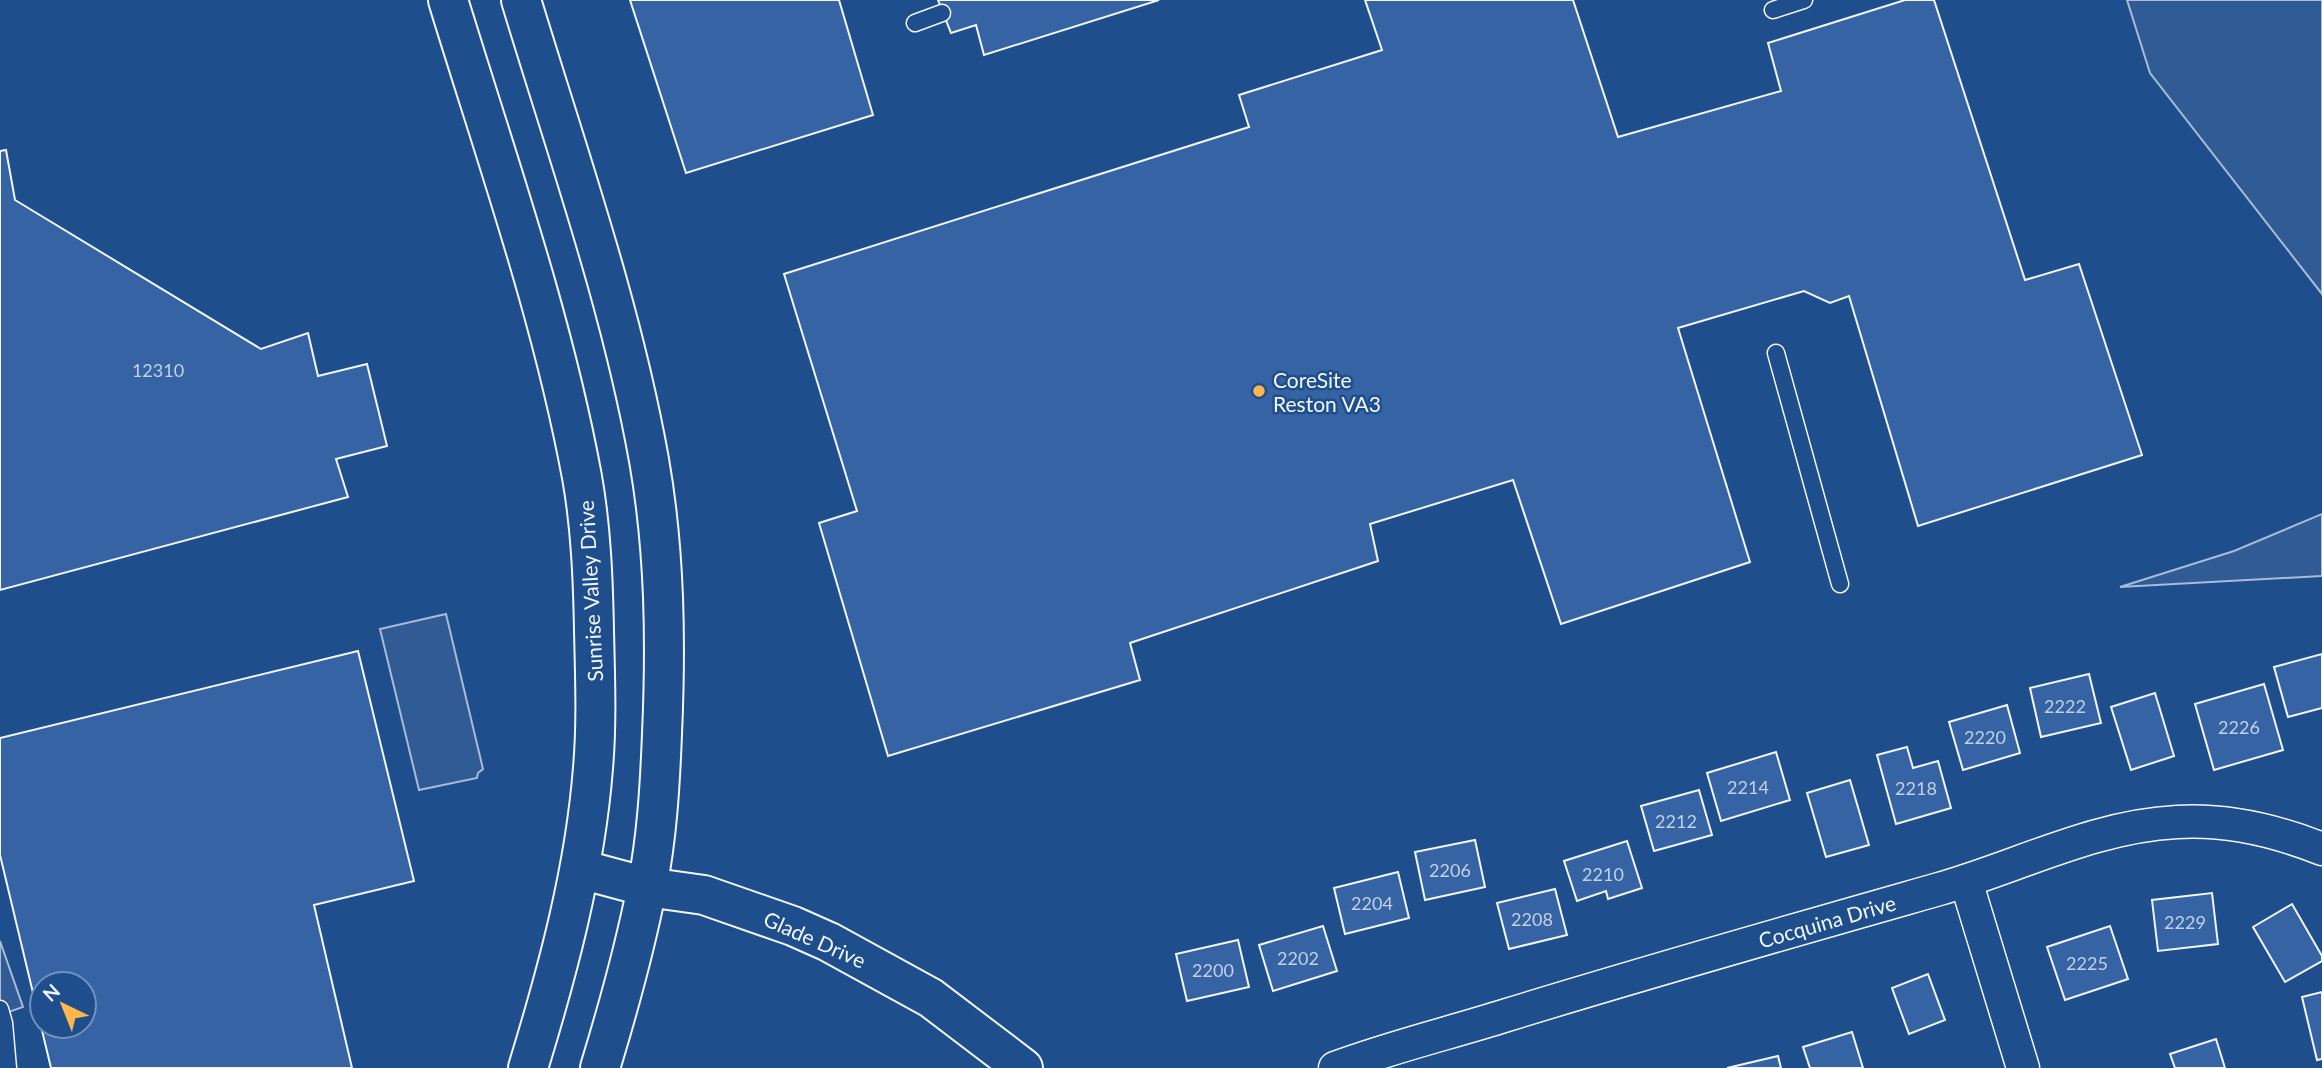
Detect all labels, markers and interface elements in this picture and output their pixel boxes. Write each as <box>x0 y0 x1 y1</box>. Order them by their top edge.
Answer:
house number: 12310 <box>132 359 184 381</box>
place label: CoreSite Reston VA3 <box>1273 367 1381 416</box>
marker: CoreSite Reston VA3 <box>1251 383 1267 399</box>
street label: Sunrise Valley Drive <box>573 500 607 682</box>
house number: 2222 <box>2044 695 2086 717</box>
house number: 2226 <box>2218 716 2260 738</box>
house number: 2220 <box>1964 726 2006 748</box>
house number: 2214 <box>1727 776 1769 798</box>
house number: 2218 <box>1895 777 1937 799</box>
house number: 2212 <box>1655 810 1697 832</box>
house number: 2206 <box>1429 859 1471 881</box>
house number: 2210 <box>1582 863 1624 885</box>
street label: Cocquina Drive <box>1755 889 1899 953</box>
house number: 2204 <box>1351 892 1393 914</box>
street label: Glade Drive <box>760 905 870 973</box>
house number: 2208 <box>1511 908 1553 930</box>
house number: 2229 <box>2164 911 2206 933</box>
house number: 2202 <box>1277 947 1319 969</box>
house number: 2225 <box>2066 952 2108 974</box>
house number: 2200 <box>1192 959 1234 981</box>
north arrow <box>28 970 98 1040</box>
text: N <box>38 979 64 1006</box>

